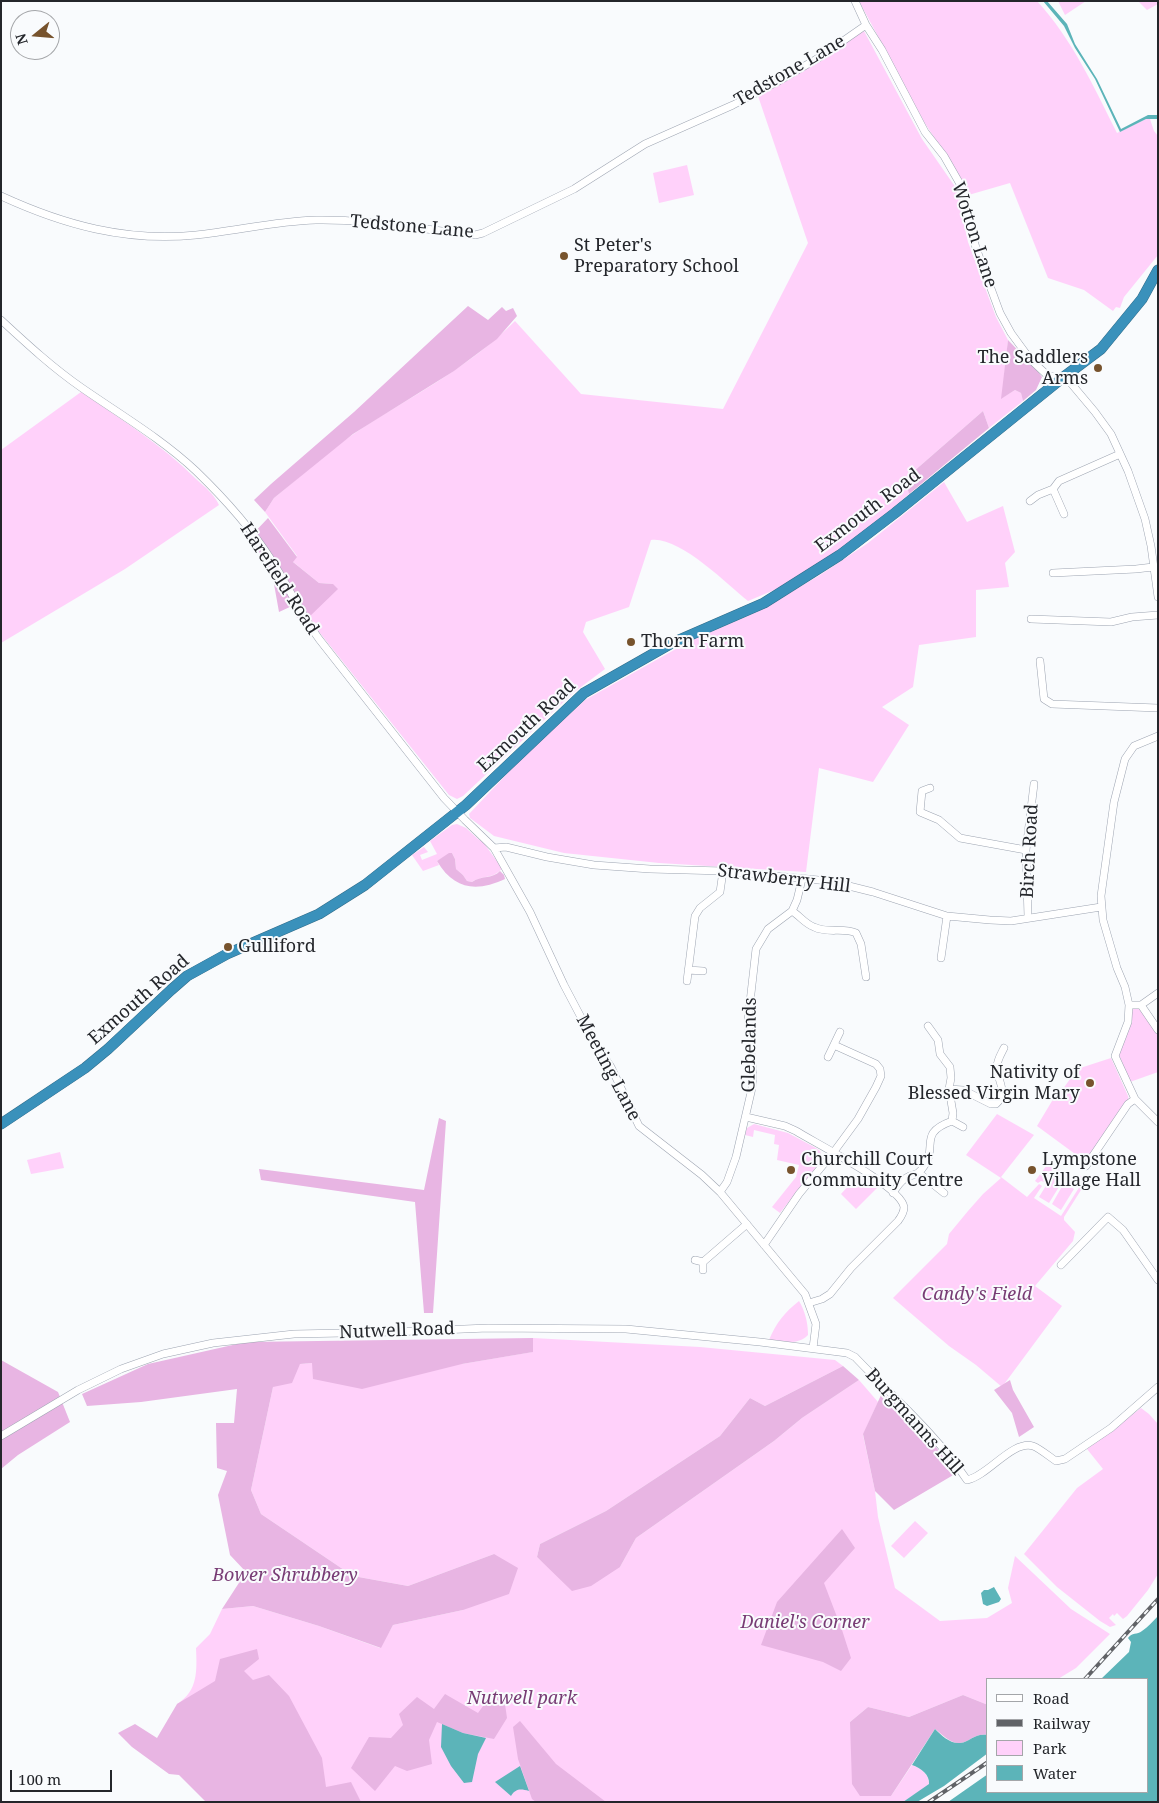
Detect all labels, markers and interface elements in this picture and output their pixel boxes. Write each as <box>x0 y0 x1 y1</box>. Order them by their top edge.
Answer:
north arrow <box>10 10 60 60</box>
text: N <box>10 31 32 47</box>
street label: Tedstone Lane <box>731 31 849 111</box>
street label: Wotton Lane <box>947 179 1001 291</box>
street label: Tedstone Lane <box>349 211 475 243</box>
place label: St Peter's Preparatory School <box>574 235 739 278</box>
marker: St Peter's Preparatory School <box>558 250 570 262</box>
place label: The Saddlers Arms <box>977 347 1088 389</box>
marker: The Saddlers Arms <box>1092 362 1104 374</box>
street label: Exmouth Road <box>811 464 925 558</box>
street label: Harefield Road <box>235 519 323 639</box>
place label: Thorn Farm <box>641 631 744 653</box>
marker: Thorn Farm <box>625 636 637 648</box>
street label: Exmouth Road <box>473 675 581 777</box>
street label: Birch Road <box>1017 803 1043 899</box>
street label: Strawberry Hill <box>716 860 852 898</box>
place label: Gulliford <box>238 936 316 958</box>
marker: Gulliford <box>222 941 234 953</box>
street label: Exmouth Road <box>84 950 194 1050</box>
street label: Glebelands <box>738 997 762 1093</box>
street label: Meeting Lane <box>571 1011 645 1125</box>
place label: Nativity of Blessed Virgin Mary <box>908 1062 1080 1104</box>
marker: Nativity of Blessed Virgin Mary <box>1084 1077 1096 1089</box>
place label: Churchill Court Community Centre <box>801 1149 963 1192</box>
place label: Lympstone Village Hall <box>1042 1149 1141 1192</box>
marker: Churchill Court Community Centre <box>785 1164 797 1176</box>
marker: Lympstone Village Hall <box>1026 1164 1038 1176</box>
park label: Candy's Field <box>922 1284 1032 1306</box>
street label: Nutwell Road <box>339 1318 455 1344</box>
street label: Burgmanns Hill <box>861 1364 967 1480</box>
park label: Bower Shrubbery <box>212 1565 358 1587</box>
park label: Daniel's Corner <box>740 1612 870 1634</box>
legend <box>986 1678 1149 1793</box>
park label: Nutwell park <box>467 1688 577 1710</box>
text: Road <box>1033 1688 1069 1708</box>
text: Railway <box>1033 1713 1090 1733</box>
text: Park <box>1033 1738 1066 1758</box>
scale bar <box>12 1760 115 1792</box>
text: Water <box>1033 1763 1076 1783</box>
text: 100 m <box>18 1769 61 1789</box>

